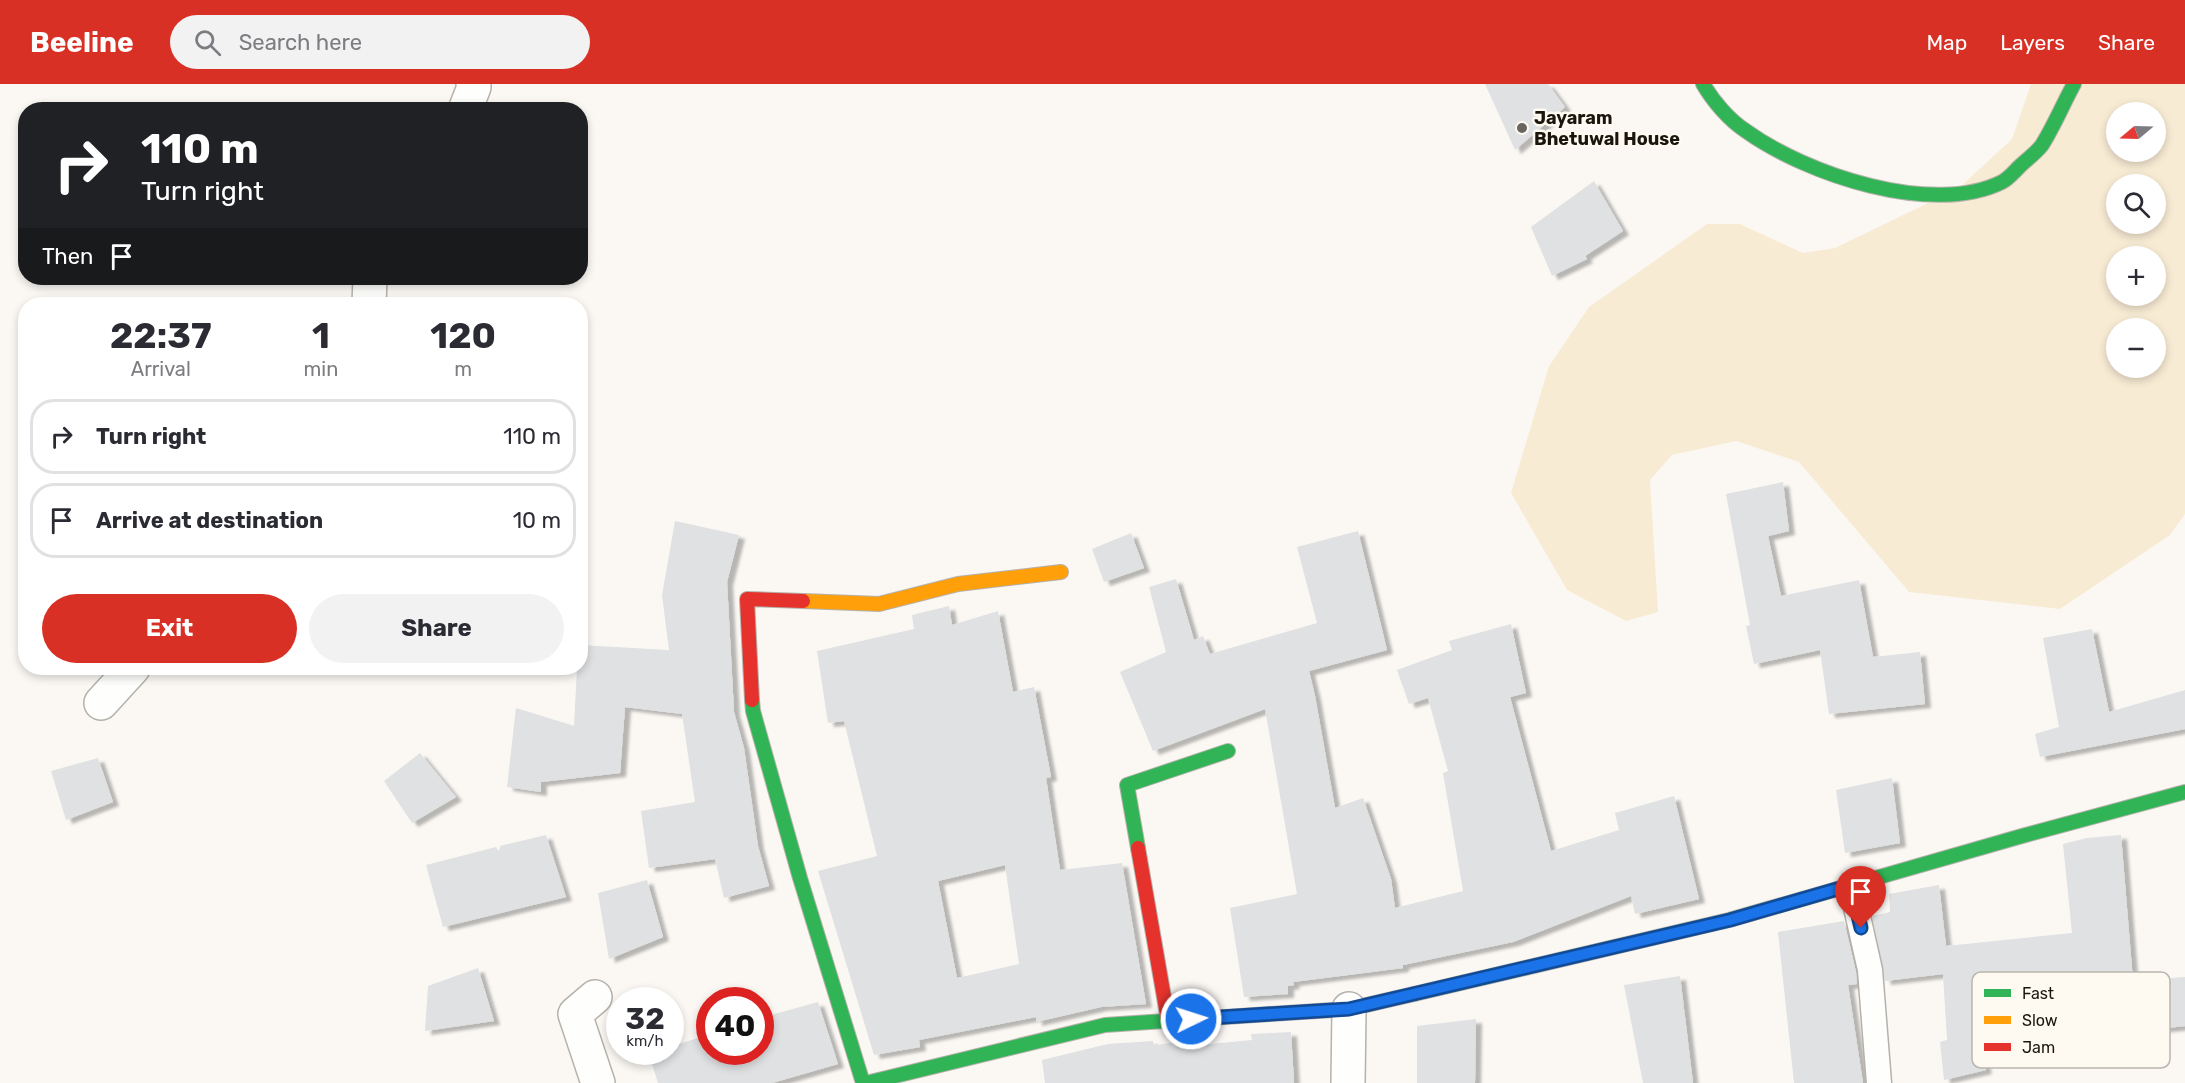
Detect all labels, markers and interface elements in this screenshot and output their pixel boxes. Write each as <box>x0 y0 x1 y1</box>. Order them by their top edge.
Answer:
search box <box>170 15 590 69</box>
text: Beeline <box>30 26 134 59</box>
icon: search <box>191 26 224 59</box>
text: Search here <box>239 29 362 56</box>
text: Map <box>1926 30 1967 55</box>
text: Layers <box>2000 30 2065 55</box>
text: Share <box>2098 30 2155 55</box>
north arrow <box>2106 102 2166 162</box>
map controls <box>2106 102 2166 378</box>
place label: Jayaram Bhetuwal House <box>1534 107 1680 150</box>
marker: Jayaram Bhetuwal House <box>1515 121 1529 135</box>
text: 110 m <box>141 124 259 174</box>
icon: right <box>42 126 120 204</box>
button: search <box>2106 174 2166 234</box>
text: Turn right <box>141 175 264 207</box>
icon: arrive <box>105 240 138 273</box>
text: Then <box>42 243 93 270</box>
button: + <box>2106 246 2166 306</box>
text: 22:37 <box>110 314 212 357</box>
text: 1 <box>312 314 330 357</box>
text: 120 <box>430 314 496 357</box>
button: − <box>2106 318 2166 378</box>
text: Arrival <box>131 357 191 381</box>
text: min <box>304 357 338 381</box>
text: m <box>454 357 472 381</box>
icon: right <box>45 420 78 453</box>
text: Turn right <box>96 423 206 450</box>
text: 110 m <box>503 423 561 450</box>
icon: arrive <box>45 504 78 537</box>
text: Arrive at destination <box>96 507 323 534</box>
text: 10 m <box>513 507 561 534</box>
button: Exit <box>42 594 297 663</box>
button: Share <box>309 594 564 663</box>
pin <box>1835 866 1886 928</box>
icon: arrive <box>1844 875 1877 908</box>
legend <box>1972 972 2170 1068</box>
text: Fast <box>2022 984 2054 1003</box>
speed limit sign: 40 <box>696 987 774 1065</box>
position arrow <box>1159 987 1223 1051</box>
text: 32 <box>625 1001 665 1037</box>
text: Slow <box>2022 1011 2058 1030</box>
text: km/h <box>626 1032 664 1050</box>
text: Jam <box>2022 1038 2055 1057</box>

